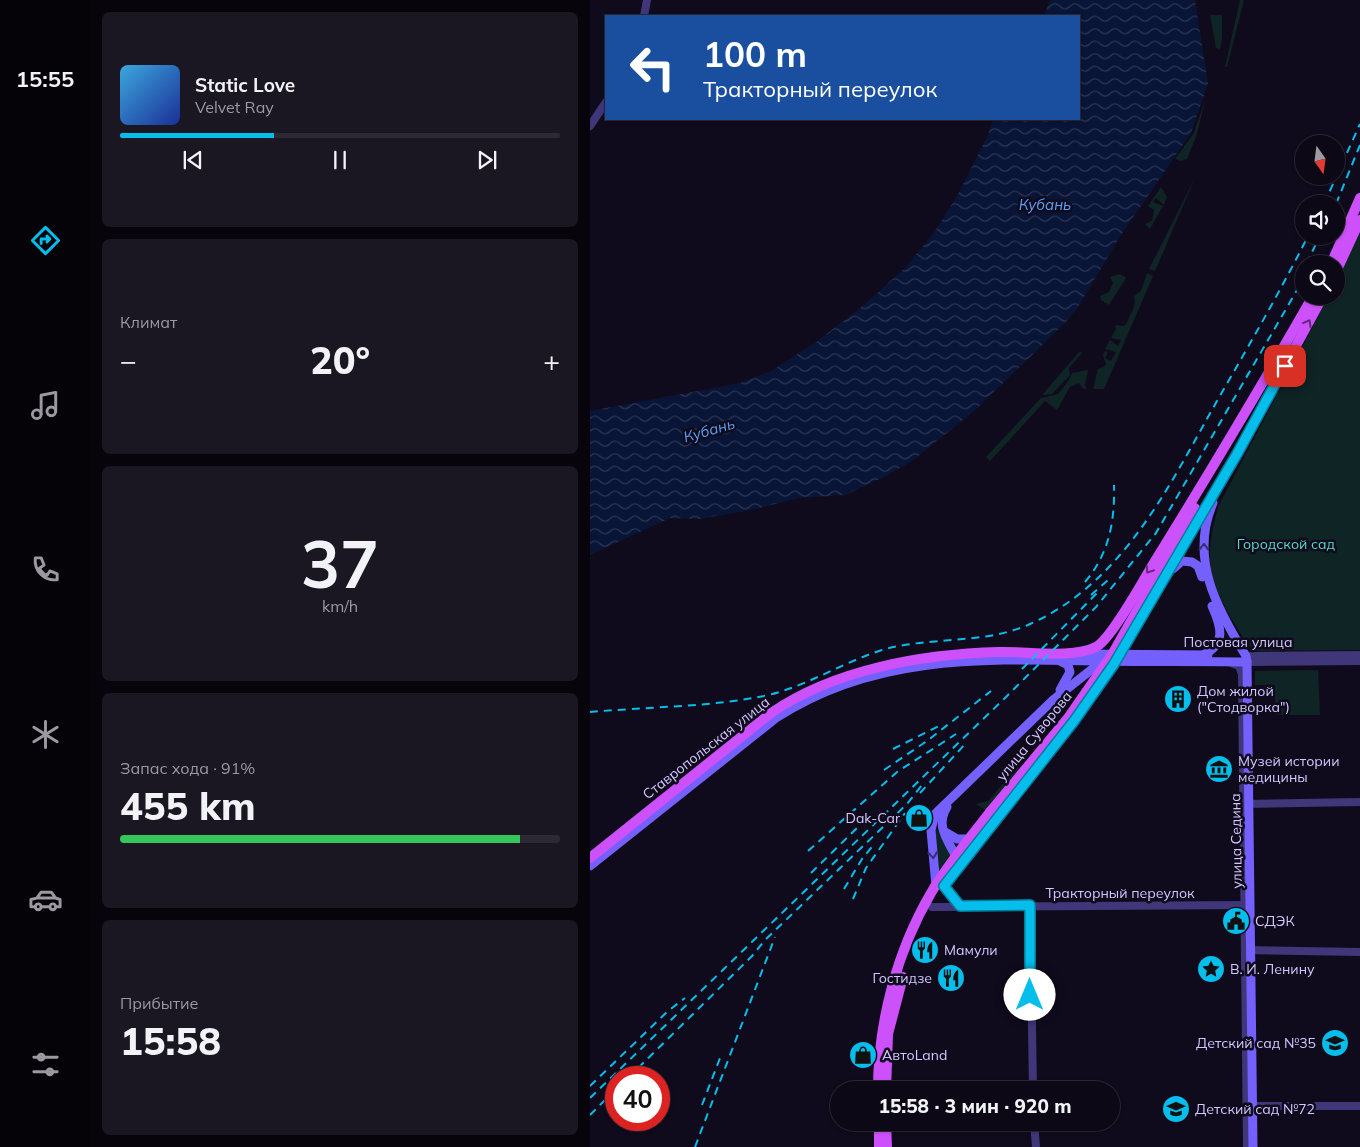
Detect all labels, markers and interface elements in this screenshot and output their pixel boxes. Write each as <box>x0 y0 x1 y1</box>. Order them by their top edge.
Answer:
text: 100 m <box>703 32 807 76</box>
icon: left <box>620 35 685 100</box>
text: 15:55 <box>16 65 74 93</box>
text: Static Love <box>195 73 295 97</box>
text: Тракторный переулок <box>703 75 937 103</box>
text: Velvet Ray <box>195 97 274 117</box>
north arrow <box>1295 135 1345 185</box>
map controls <box>1295 135 1345 305</box>
icon: previous <box>179 146 207 174</box>
icon: pause <box>326 146 354 174</box>
icon: next <box>473 146 501 174</box>
water label: Кубань <box>1019 195 1071 214</box>
button: sound <box>1295 195 1345 245</box>
icon: directions <box>28 223 63 258</box>
button: search <box>1295 255 1345 305</box>
text: Климат <box>120 312 177 332</box>
one-way arrow <box>1302 320 1312 329</box>
text: 20° <box>310 336 370 384</box>
text: − <box>120 343 137 378</box>
text: + <box>543 343 560 378</box>
pin <box>1264 345 1306 387</box>
icon: arrive <box>1271 352 1299 380</box>
icon: music <box>28 388 63 423</box>
water label: Кубань <box>681 414 737 446</box>
text: 37 <box>301 523 379 604</box>
park label: Городской сад <box>1237 535 1336 553</box>
one-way arrow <box>1199 543 1209 550</box>
icon: phone <box>28 552 63 587</box>
one-way arrow <box>1146 565 1156 574</box>
text: km/h <box>322 596 358 616</box>
street label: Постовая улица <box>1184 633 1292 651</box>
place label: Дом жилой ("Стодворка") <box>1197 682 1290 716</box>
building icon: Дом жилой ("Стодворка") <box>1163 684 1193 714</box>
street label: улица Суворова <box>992 687 1076 785</box>
street label: Ставропольская улица <box>639 693 773 803</box>
icon: climate <box>28 717 63 752</box>
place label: Музей истории медицины <box>1238 752 1340 786</box>
museum icon: Музей истории медицины <box>1204 754 1234 784</box>
text: Запас хода · 91% <box>120 758 255 778</box>
text: 455 km <box>120 782 256 830</box>
street label: улица Седина <box>1226 793 1246 889</box>
shop icon: Dak-Car <box>904 803 934 833</box>
place label: Dak-Car <box>846 809 901 827</box>
one-way arrow <box>927 851 938 859</box>
icon: car <box>28 882 63 917</box>
street label: Тракторный переулок <box>1045 884 1195 902</box>
public building icon: СДЭК <box>1221 906 1251 936</box>
place label: СДЭК <box>1255 912 1295 930</box>
restaurant icon: Мамули <box>910 935 940 965</box>
place label: Мамули <box>944 941 998 959</box>
place icon: В. И. Ленину <box>1196 954 1226 984</box>
place label: В. И. Ленину <box>1230 960 1315 978</box>
restaurant icon: Гостидзе <box>936 963 966 993</box>
position arrow <box>1003 968 1055 1020</box>
place label: Гостидзе <box>873 969 932 987</box>
text: Прибытие <box>120 993 198 1013</box>
text: 15:58 <box>120 1017 221 1065</box>
school or university icon: Детский сад №35 <box>1320 1028 1350 1058</box>
place label: Детский сад №35 <box>1196 1034 1316 1052</box>
shop icon: АвтоLand <box>848 1040 878 1070</box>
place label: АвтоLand <box>882 1046 947 1064</box>
icon: filters <box>28 1047 63 1082</box>
speed limit sign: 40 <box>605 1066 670 1131</box>
text: 15:58 · 3 мин · 920 m <box>878 1094 1072 1118</box>
school or university icon: Детский сад №72 <box>1161 1094 1191 1124</box>
place label: Детский сад №72 <box>1195 1100 1315 1118</box>

